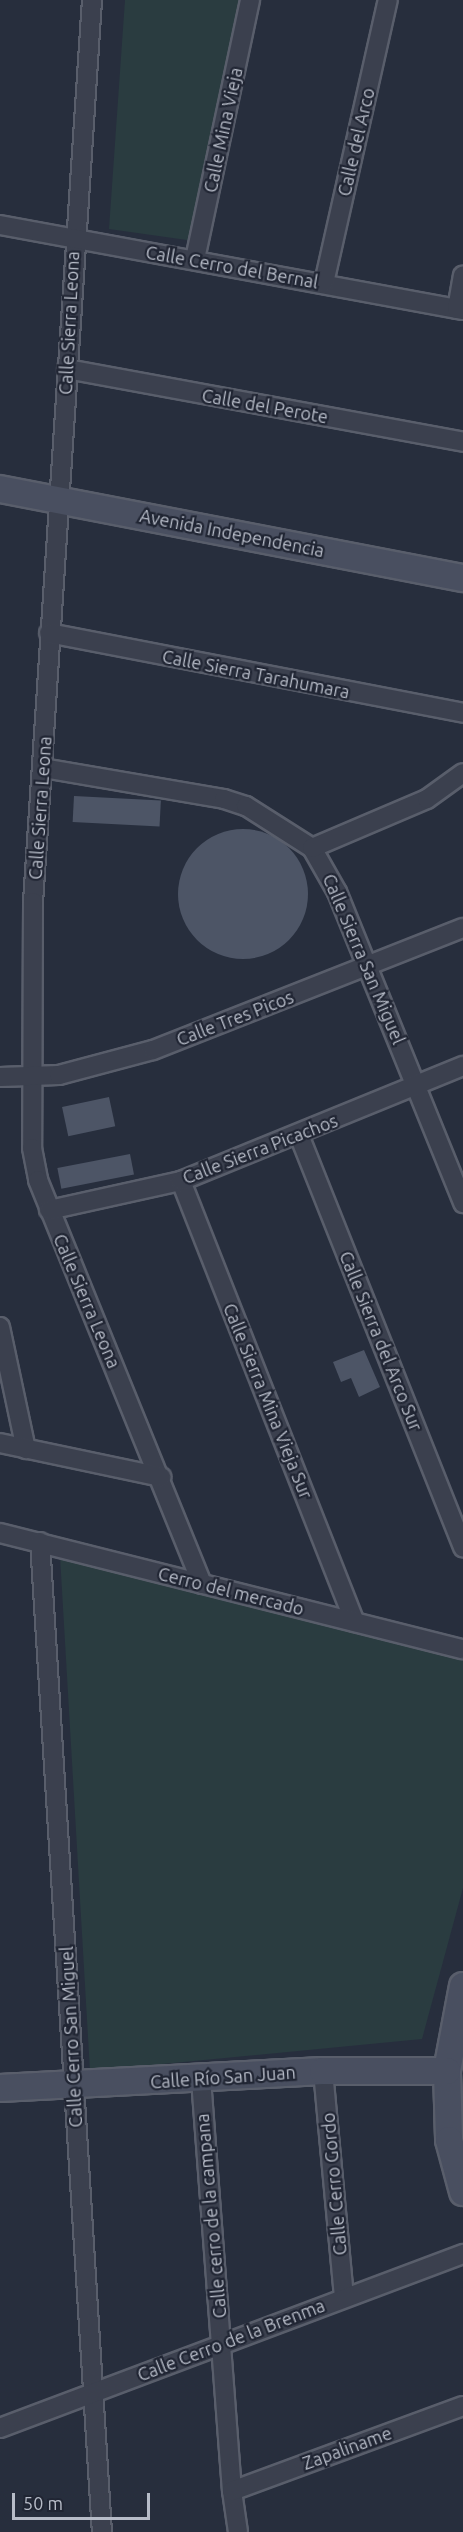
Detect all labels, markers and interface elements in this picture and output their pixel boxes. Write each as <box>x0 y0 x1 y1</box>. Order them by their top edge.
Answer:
street label: Calle Mina Vieja <box>199 65 247 195</box>
street label: Calle del Arco <box>333 86 379 198</box>
street label: Calle Cerro del Bernal <box>144 241 320 293</box>
street label: Calle Sierra Leona <box>54 251 84 395</box>
street label: Calle del Perote <box>200 384 330 428</box>
street label: Avenida Independencia <box>138 505 326 561</box>
street label: Calle Sierra Tarahumara <box>160 645 352 703</box>
street label: Calle Sierra Leona <box>24 736 56 880</box>
street label: Calle Sierra San Miguel <box>318 871 410 1047</box>
street label: Calle Tres Picos <box>173 986 297 1050</box>
street label: Calle Sierra Picachos <box>179 1109 341 1189</box>
street label: Calle Sierra Leona <box>49 1231 125 1371</box>
street label: Calle Sierra del Arco Sur <box>335 1248 427 1434</box>
street label: Calle Sierra Mina Vieja Sur <box>219 1300 317 1502</box>
street label: Cerro del mercado <box>156 1562 306 1620</box>
street label: Calle Cerro San Miguel <box>55 1946 87 2128</box>
street label: Calle Río San Juan <box>150 2061 296 2093</box>
street label: Calle Cerro Gordo <box>317 2112 351 2256</box>
street label: Calle cerro de la campana <box>191 2113 231 2319</box>
street label: Calle Cerro de la Brenma <box>134 2294 328 2386</box>
street label: Zapaliname <box>299 2422 395 2474</box>
scale bar <box>15 2481 153 2519</box>
text: 50 m <box>23 2493 63 2513</box>

